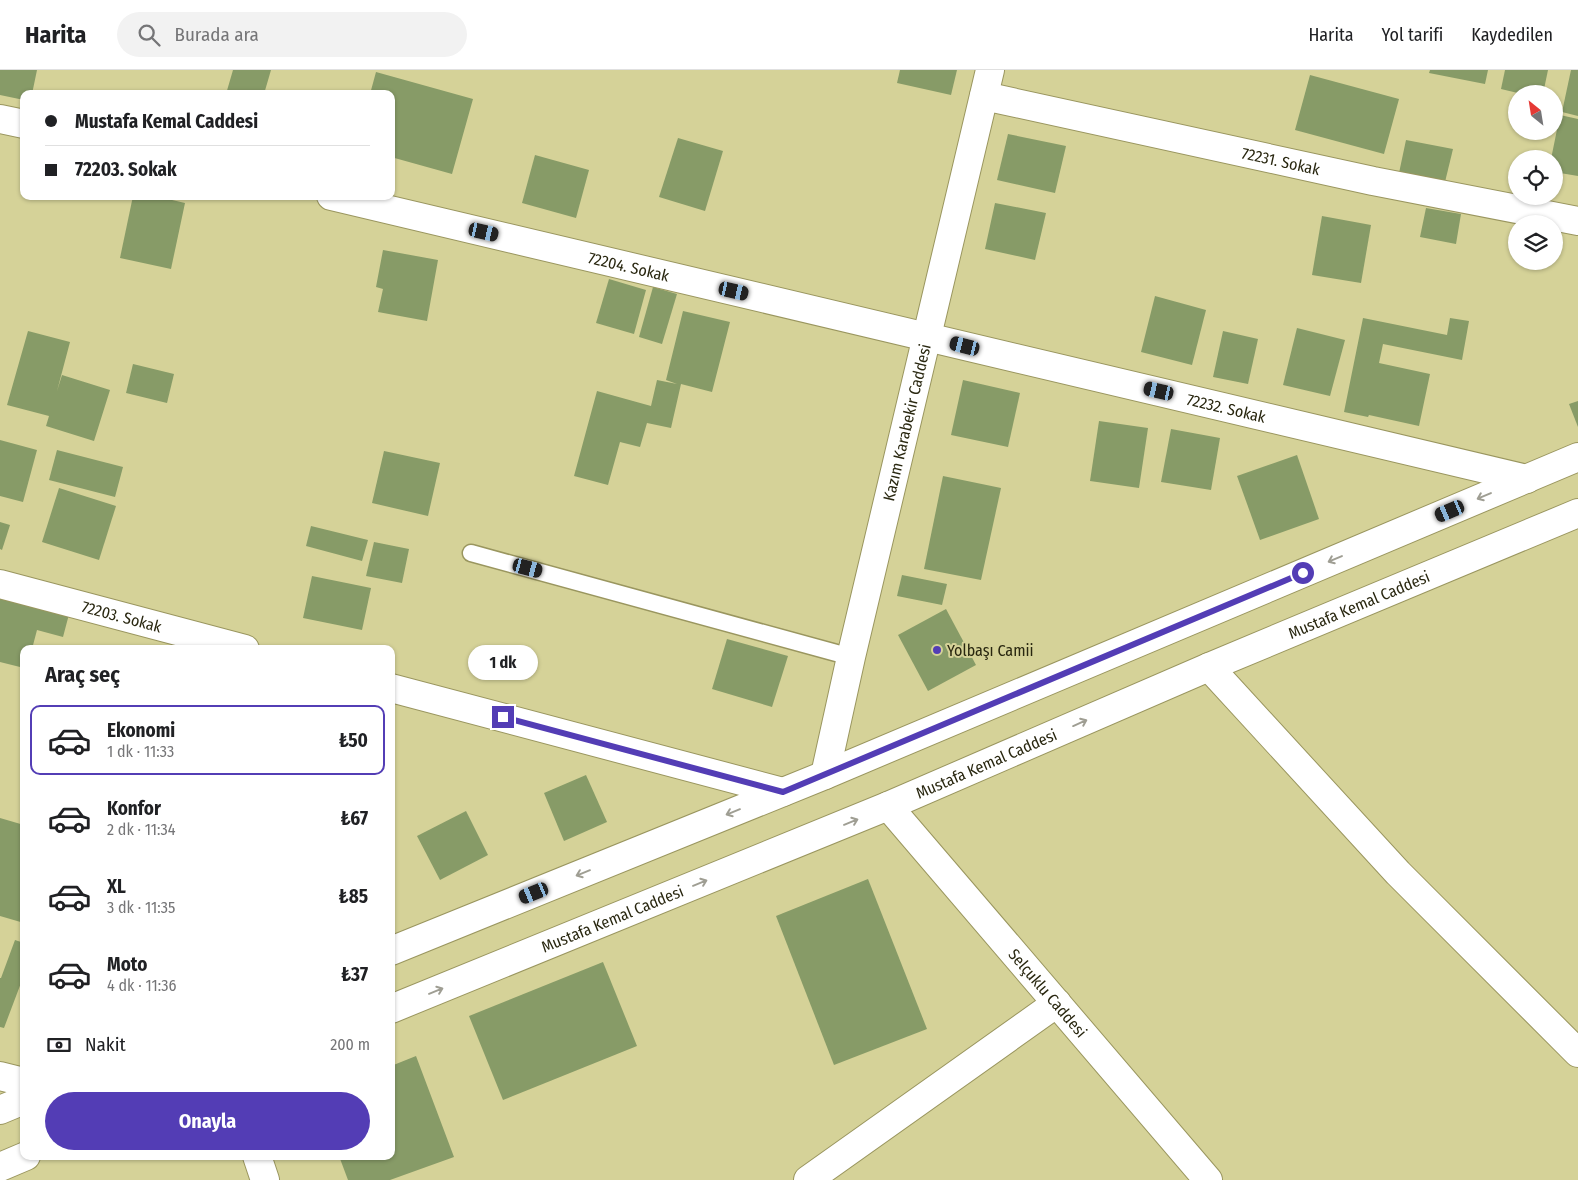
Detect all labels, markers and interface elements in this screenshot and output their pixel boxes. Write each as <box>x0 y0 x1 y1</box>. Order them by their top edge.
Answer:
search box <box>117 12 467 57</box>
text: Harita <box>25 21 87 49</box>
icon: search <box>135 21 163 49</box>
text: Burada ara <box>175 23 259 46</box>
text: Harita <box>1308 24 1354 46</box>
text: Yol tarifi <box>1382 24 1443 46</box>
text: Kaydedilen <box>1471 24 1553 46</box>
north arrow <box>1508 85 1562 140</box>
map controls <box>1508 85 1563 270</box>
text: Mustafa Kemal Caddesi <box>75 110 258 133</box>
street label: 72231. Sokak <box>1240 144 1322 179</box>
button: locate <box>1508 150 1563 205</box>
text: 72203. Sokak <box>75 158 177 181</box>
button: layers <box>1508 215 1563 270</box>
car <box>467 221 500 243</box>
street label: 72204. Sokak <box>586 248 672 286</box>
car <box>717 280 750 302</box>
car <box>948 335 981 357</box>
street label: Kazım Karabekir Caddesi <box>879 342 935 503</box>
car <box>1142 380 1175 402</box>
street label: 72232. Sokak <box>1185 390 1268 427</box>
one-way arrow <box>1477 492 1493 501</box>
car <box>1433 498 1466 524</box>
one-way arrow <box>1328 555 1343 565</box>
car <box>511 557 544 579</box>
route start <box>1292 562 1314 584</box>
street label: Mustafa Kemal Caddesi <box>1285 567 1433 643</box>
street label: 72203. Sokak <box>80 597 164 637</box>
place label: Yolbaşı Camii <box>947 641 1034 660</box>
callout: 1 dk <box>468 644 538 680</box>
marker: Yolbaşı Camii <box>931 644 943 656</box>
text: 1 dk <box>490 653 516 672</box>
text: Araç seç <box>45 661 120 688</box>
route end <box>492 706 514 728</box>
one-way arrow <box>1072 717 1087 727</box>
icon: car <box>47 718 92 763</box>
text: Ekonomi <box>107 719 175 742</box>
street label: Mustafa Kemal Caddesi <box>913 725 1060 803</box>
text: ₺50 <box>339 729 368 752</box>
text: 1 dk · 11:33 <box>107 742 174 761</box>
icon: car <box>47 796 92 841</box>
text: Konfor <box>107 797 161 820</box>
text: ₺67 <box>341 807 368 830</box>
one-way arrow <box>726 808 741 817</box>
one-way arrow <box>843 816 858 826</box>
text: 2 dk · 11:34 <box>107 820 175 839</box>
one-way arrow <box>575 869 591 878</box>
icon: car <box>47 874 92 919</box>
text: XL <box>107 875 126 898</box>
one-way arrow <box>692 878 707 887</box>
car <box>517 880 550 906</box>
street label: Mustafa Kemal Caddesi <box>539 882 686 957</box>
text: ₺85 <box>339 885 368 908</box>
text: 3 dk · 11:35 <box>107 898 175 917</box>
street label: Selçuklu Caddesi <box>1004 945 1091 1041</box>
icon: car <box>47 952 92 997</box>
text: Moto <box>107 953 147 976</box>
text: ₺37 <box>341 963 368 986</box>
text: 4 dk · 11:36 <box>107 976 176 995</box>
one-way arrow <box>428 985 443 995</box>
icon: cash <box>45 1031 73 1059</box>
text: Nakit <box>85 1033 126 1056</box>
text: 200 m <box>330 1035 370 1054</box>
button: Onayla <box>45 1092 370 1150</box>

